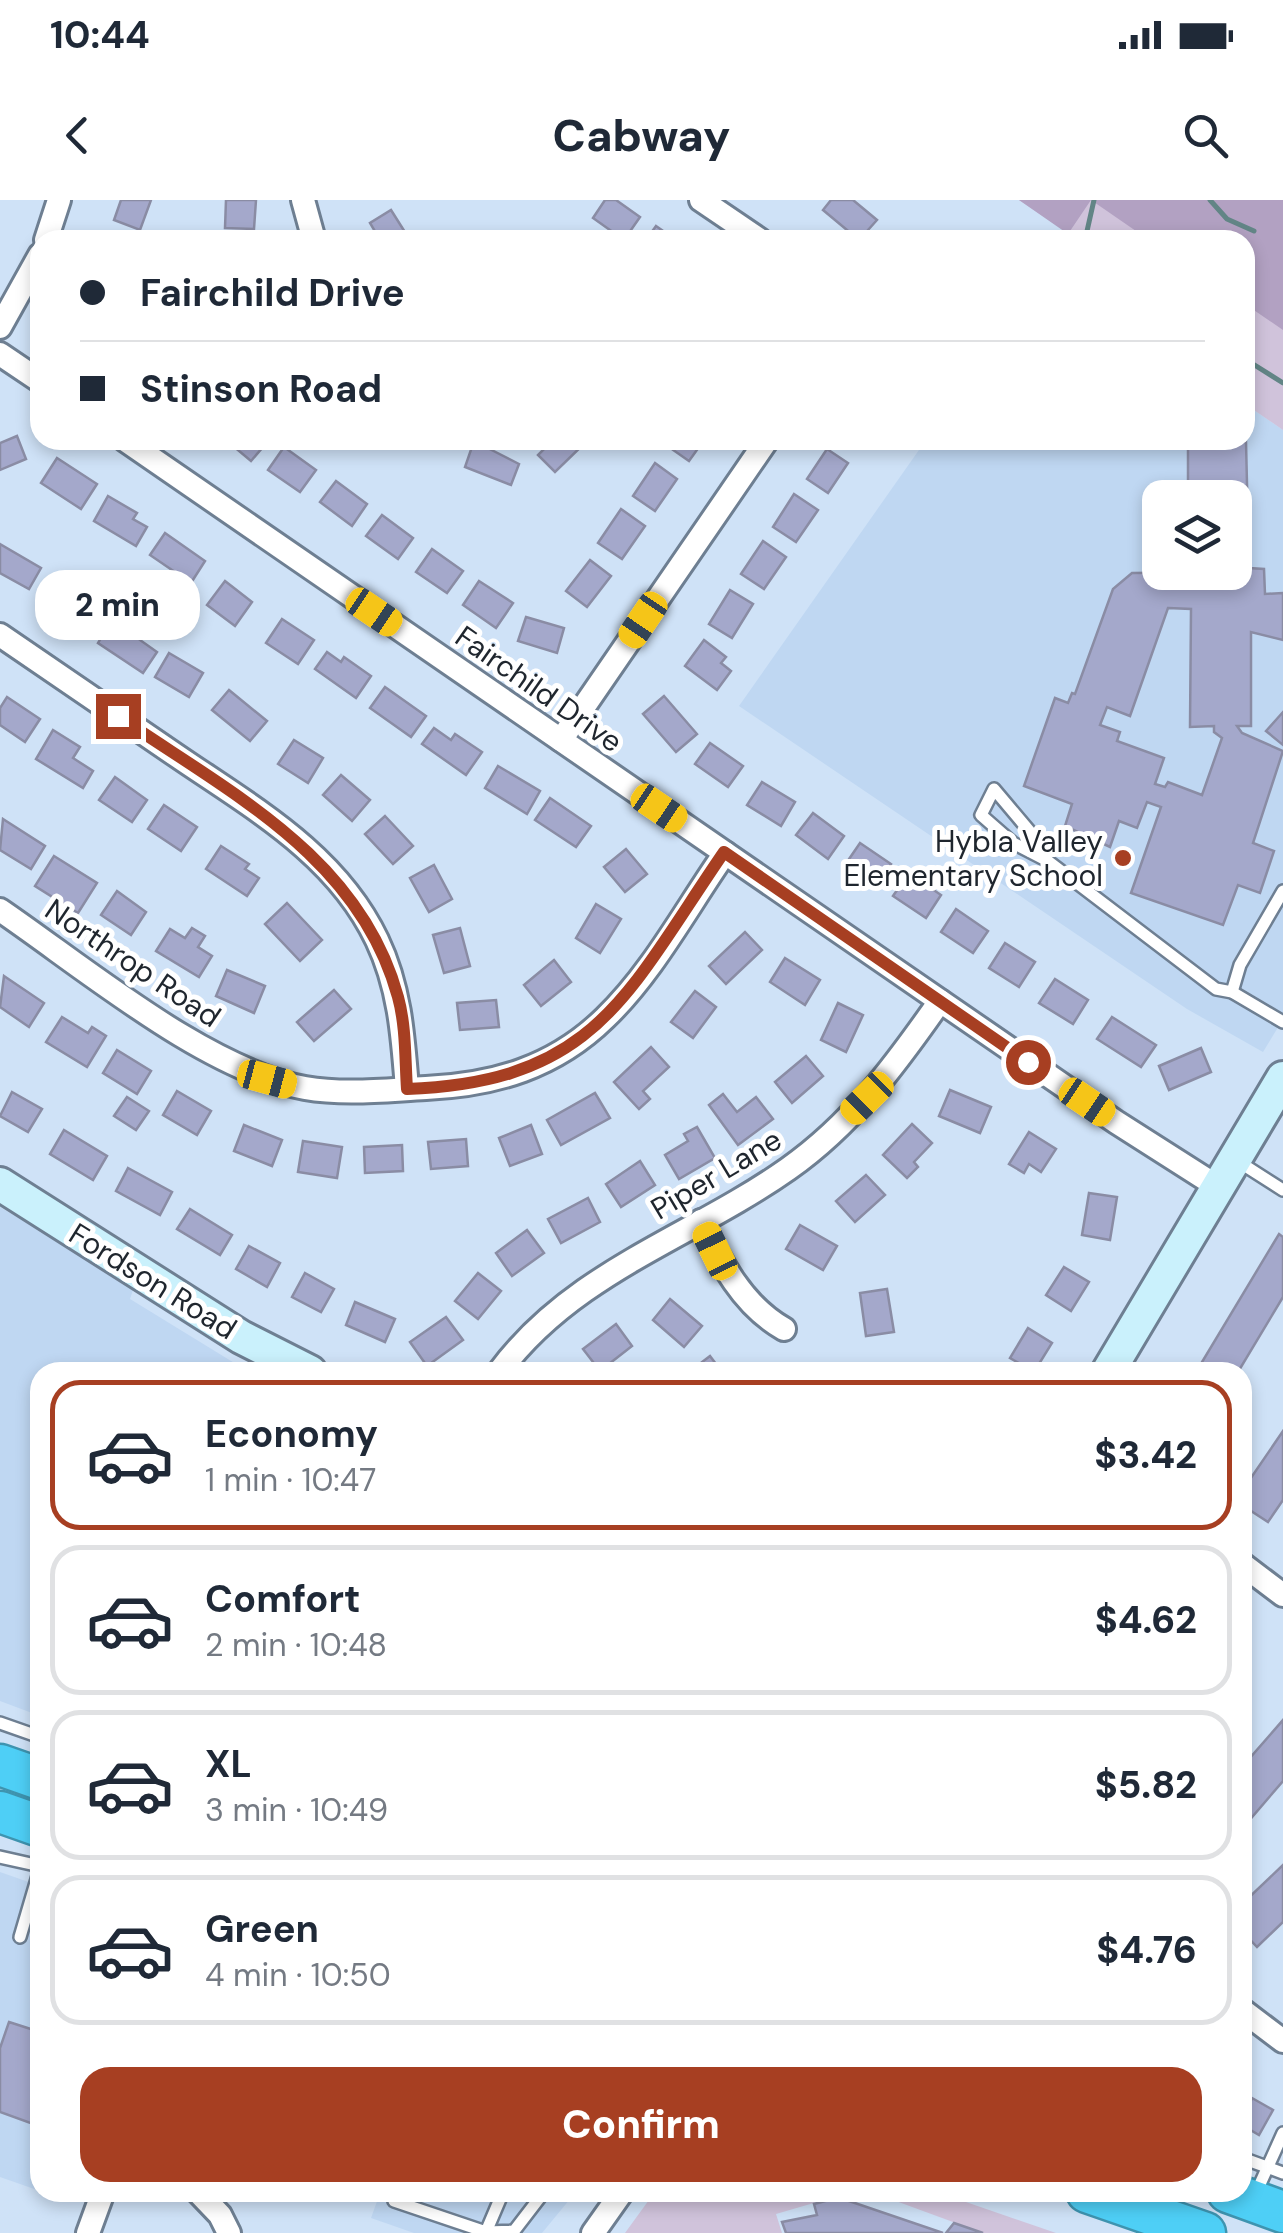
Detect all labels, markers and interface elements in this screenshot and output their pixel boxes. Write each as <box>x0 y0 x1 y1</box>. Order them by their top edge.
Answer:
text: 10:44 <box>50 10 150 60</box>
text: Cabway <box>553 106 730 165</box>
icon: back <box>50 108 105 163</box>
icon: search <box>1178 108 1233 163</box>
text: Fairchild Drive <box>140 268 405 318</box>
text: Stinson Road <box>140 364 382 414</box>
map controls <box>1142 480 1252 590</box>
button: layers <box>1142 480 1252 590</box>
callout: 2 min <box>36 571 200 641</box>
car <box>341 583 407 641</box>
text: 2 min <box>75 584 160 626</box>
car <box>614 587 672 653</box>
street label: Fairchild Drive <box>448 617 630 761</box>
route end <box>96 694 141 739</box>
car <box>626 779 692 837</box>
place label: Hybla Valley Elementary School <box>843 822 1103 895</box>
marker: Hybla Valley Elementary School <box>1112 847 1134 869</box>
street label: Northrop Road <box>38 890 228 1036</box>
route start <box>1006 1040 1051 1085</box>
car <box>234 1057 300 1101</box>
car <box>835 1066 899 1130</box>
car <box>1054 1073 1120 1131</box>
street label: Piper Lane <box>643 1120 789 1228</box>
street label: Fordson Road <box>62 1214 244 1348</box>
car <box>688 1217 742 1285</box>
text: Economy <box>205 1409 378 1459</box>
icon: car <box>85 1410 175 1500</box>
text: $3.42 <box>1094 1430 1197 1480</box>
text: 1 min · 10:47 <box>205 1459 376 1501</box>
text: Comfort <box>205 1574 361 1624</box>
icon: car <box>85 1575 175 1665</box>
text: $4.62 <box>1095 1595 1197 1645</box>
text: 2 min · 10:48 <box>205 1624 387 1666</box>
text: XL <box>205 1739 252 1789</box>
icon: car <box>85 1740 175 1830</box>
text: $5.82 <box>1095 1760 1197 1810</box>
text: 3 min · 10:49 <box>205 1789 388 1831</box>
text: Green <box>205 1904 319 1954</box>
icon: car <box>85 1905 175 1995</box>
text: $4.76 <box>1096 1925 1197 1975</box>
text: 4 min · 10:50 <box>205 1954 391 1996</box>
button: Confirm <box>80 2067 1202 2182</box>

